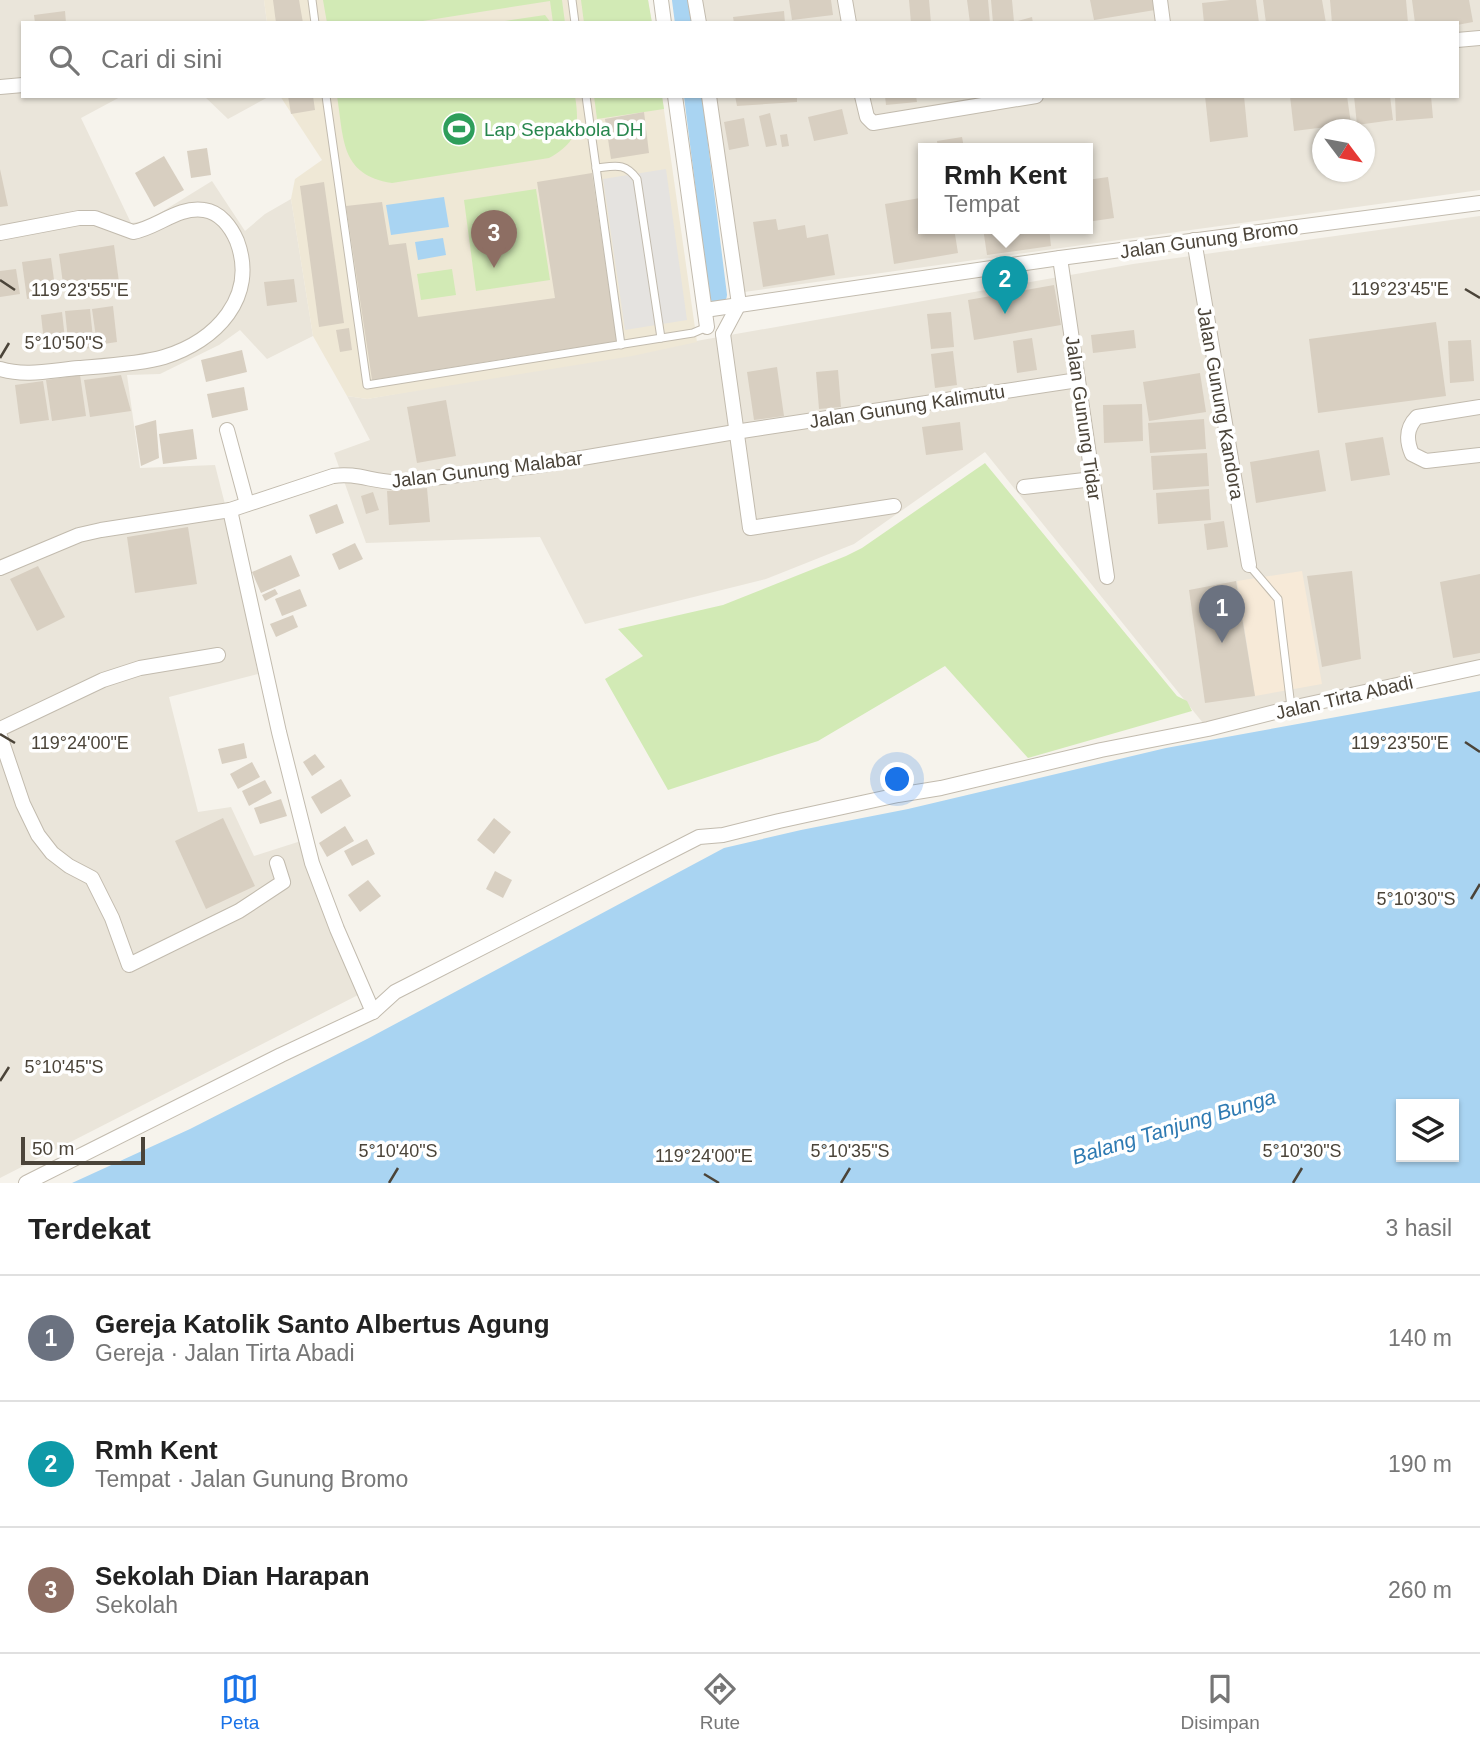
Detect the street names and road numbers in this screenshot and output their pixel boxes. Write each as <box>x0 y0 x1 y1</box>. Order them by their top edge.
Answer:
street label: Jalan Gunung Bromo <box>1119 217 1299 262</box>
street label: Jalan Gunung Kandora <box>1193 305 1248 502</box>
street label: Jalan Gunung Tidar <box>1062 334 1106 502</box>
street label: Jalan Gunung Kalimutu <box>808 381 1006 432</box>
street label: Jalan Gunung Malabar <box>390 447 584 492</box>
street label: Jalan Tirta Abadi <box>1273 671 1415 724</box>

